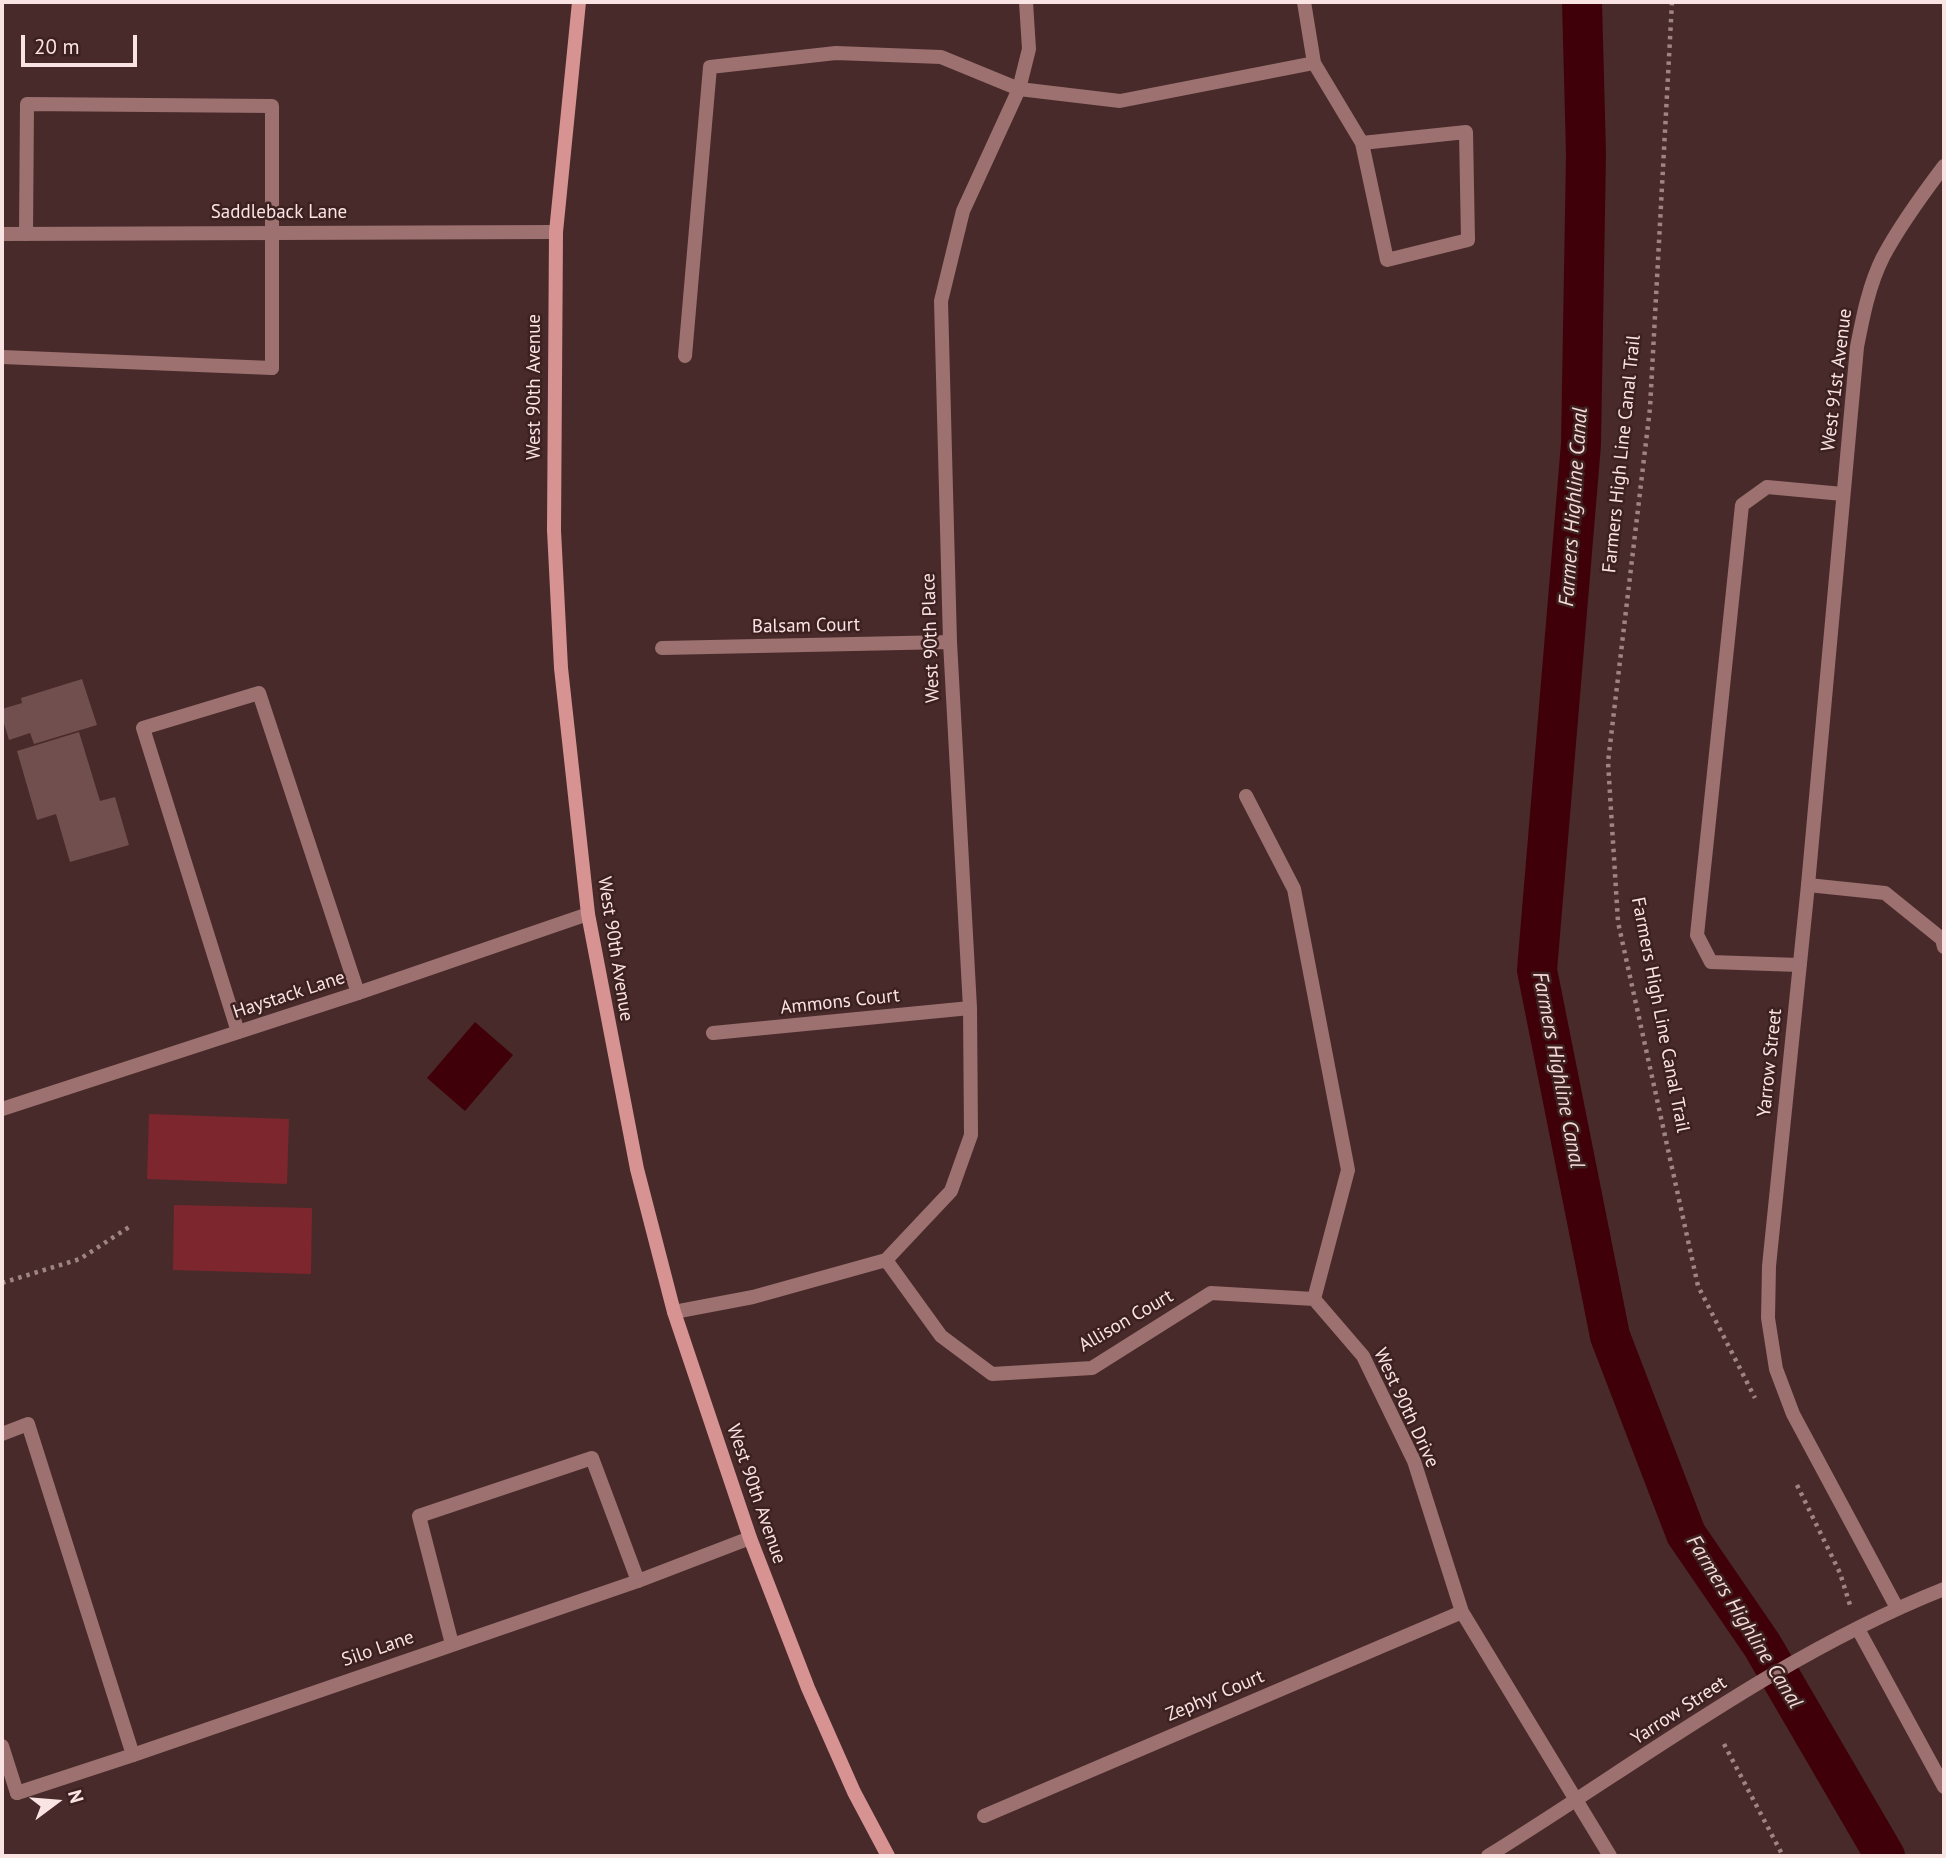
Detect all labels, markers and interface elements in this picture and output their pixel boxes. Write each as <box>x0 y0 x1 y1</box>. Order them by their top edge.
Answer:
scale bar <box>24 21 140 65</box>
text: 20 m <box>34 33 80 60</box>
street label: Saddleback Lane <box>211 202 347 224</box>
street label: West 91st Avenue <box>1817 307 1857 453</box>
street label: West 90th Avenue <box>524 314 546 460</box>
street label: Farmers High Line Canal Trail <box>1598 334 1646 574</box>
water label: Farmers Highline Canal <box>1554 407 1594 607</box>
street label: West 90th Place <box>917 573 945 703</box>
street label: Balsam Court <box>752 614 860 638</box>
street label: West 90th Avenue <box>592 875 638 1023</box>
street label: Farmers High Line Canal Trail <box>1626 895 1694 1135</box>
street label: Haystack Lane <box>230 966 348 1024</box>
water label: Farmers Highline Canal <box>1527 970 1589 1170</box>
street label: Ammons Court <box>779 984 901 1020</box>
street label: Yarrow Street <box>1753 1008 1787 1118</box>
street label: Allison Court <box>1075 1285 1177 1357</box>
street label: West 90th Drive <box>1368 1345 1444 1471</box>
street label: West 90th Avenue <box>721 1421 791 1567</box>
water label: Farmers Highline Canal <box>1680 1531 1808 1713</box>
street label: Silo Lane <box>339 1626 417 1672</box>
street label: Zephyr Court <box>1163 1665 1267 1727</box>
street label: Yarrow Street <box>1627 1672 1731 1750</box>
north arrow <box>21 1767 91 1837</box>
text: N <box>63 1787 89 1806</box>

